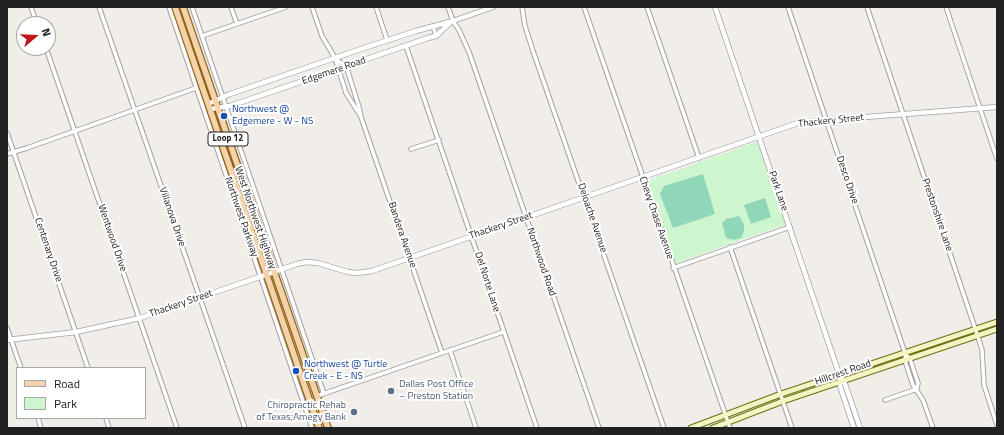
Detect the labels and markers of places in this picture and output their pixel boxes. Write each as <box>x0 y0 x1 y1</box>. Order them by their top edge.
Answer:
place label: Northwest @ Edgemere - W - NS <box>232 104 313 128</box>
marker: Northwest @ Edgemere - W - NS <box>219 111 229 121</box>
place label: Northwest @ Turtle Creek - E - NS <box>304 359 387 382</box>
marker: Northwest @ Turtle Creek - E - NS <box>291 366 301 376</box>
place label: Dallas Post Office – Preston Station <box>399 379 473 402</box>
marker: Dallas Post Office – Preston Station <box>386 386 396 396</box>
place label: Chiropractic Rehab of Texas;Amegy Bank <box>256 400 346 424</box>
marker: Chiropractic Rehab of Texas;Amegy Bank <box>349 407 359 417</box>

